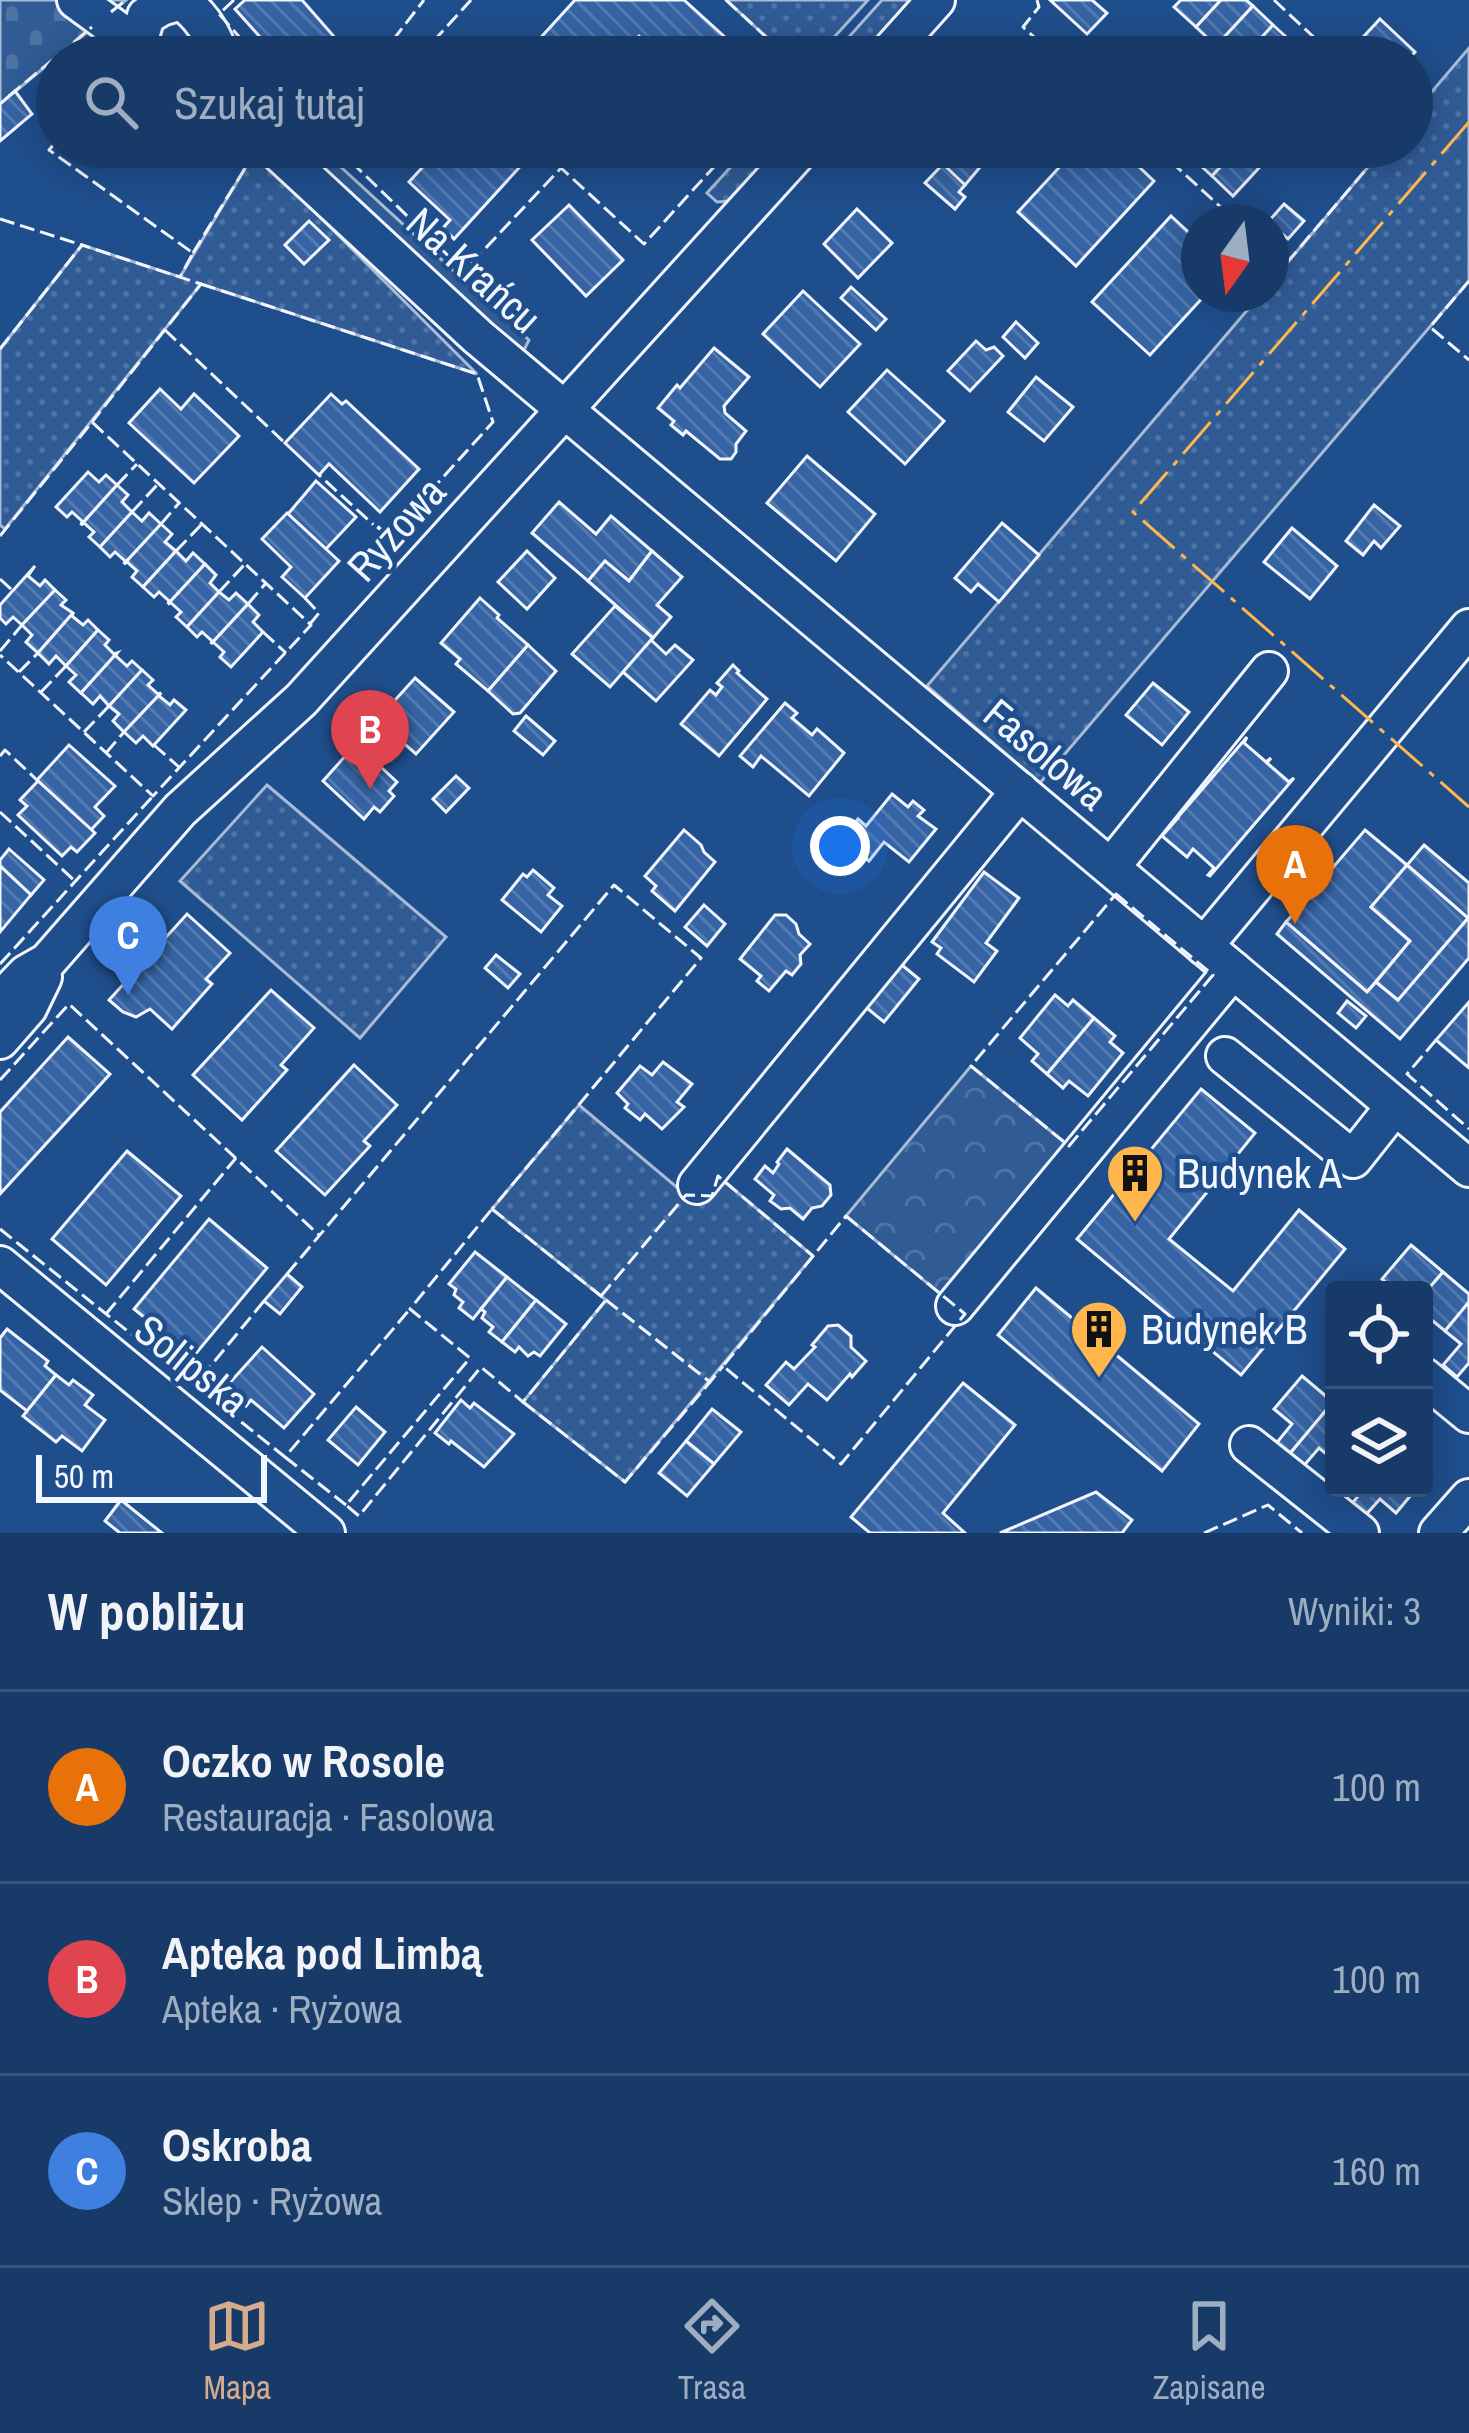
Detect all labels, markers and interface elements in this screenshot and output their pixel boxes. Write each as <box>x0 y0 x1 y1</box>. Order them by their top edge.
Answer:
search box <box>36 36 1433 168</box>
icon: search <box>78 69 144 135</box>
text: Szukaj tutaj <box>174 72 365 133</box>
street label: Na Krańcu <box>395 195 553 345</box>
north arrow <box>1181 204 1289 312</box>
street label: Ryżowa <box>334 465 458 593</box>
street label: Fasolowa <box>972 686 1120 822</box>
pin: B <box>331 690 409 789</box>
your location <box>810 816 870 876</box>
pin: A <box>1256 825 1334 924</box>
pin: C <box>89 896 167 995</box>
building icon: Budynek A <box>1104 1142 1166 1224</box>
place label: Budynek A <box>1177 1145 1343 1201</box>
map controls <box>1325 1281 1433 1497</box>
button: locate <box>1325 1281 1433 1389</box>
building icon: Budynek B <box>1068 1298 1130 1380</box>
place label: Budynek B <box>1141 1301 1308 1357</box>
street label: Solipska <box>123 1302 261 1428</box>
button: layers <box>1325 1389 1433 1497</box>
scale bar <box>36 1449 267 1502</box>
text: 50 m <box>54 1454 114 1498</box>
text: W pobliżu <box>48 1577 245 1646</box>
text: Wyniki: 3 <box>1288 1585 1421 1637</box>
text: Oczko w Rosole <box>162 1730 445 1791</box>
text: A <box>75 1761 99 1813</box>
text: 100 m <box>1332 1761 1421 1813</box>
text: Restauracja · Fasolowa <box>162 1791 495 1843</box>
text: Apteka pod Limbą <box>162 1922 482 1983</box>
text: B <box>75 1953 99 2005</box>
text: 100 m <box>1332 1953 1421 2005</box>
text: Apteka · Ryżowa <box>162 1983 402 2035</box>
text: Oskroba <box>162 2114 312 2175</box>
text: C <box>75 2145 99 2197</box>
text: 160 m <box>1332 2145 1421 2197</box>
text: Sklep · Ryżowa <box>162 2175 382 2227</box>
tab: Mapa <box>203 2293 271 2409</box>
tab: Trasa <box>678 2293 746 2409</box>
tab: Zapisane <box>1153 2293 1266 2409</box>

